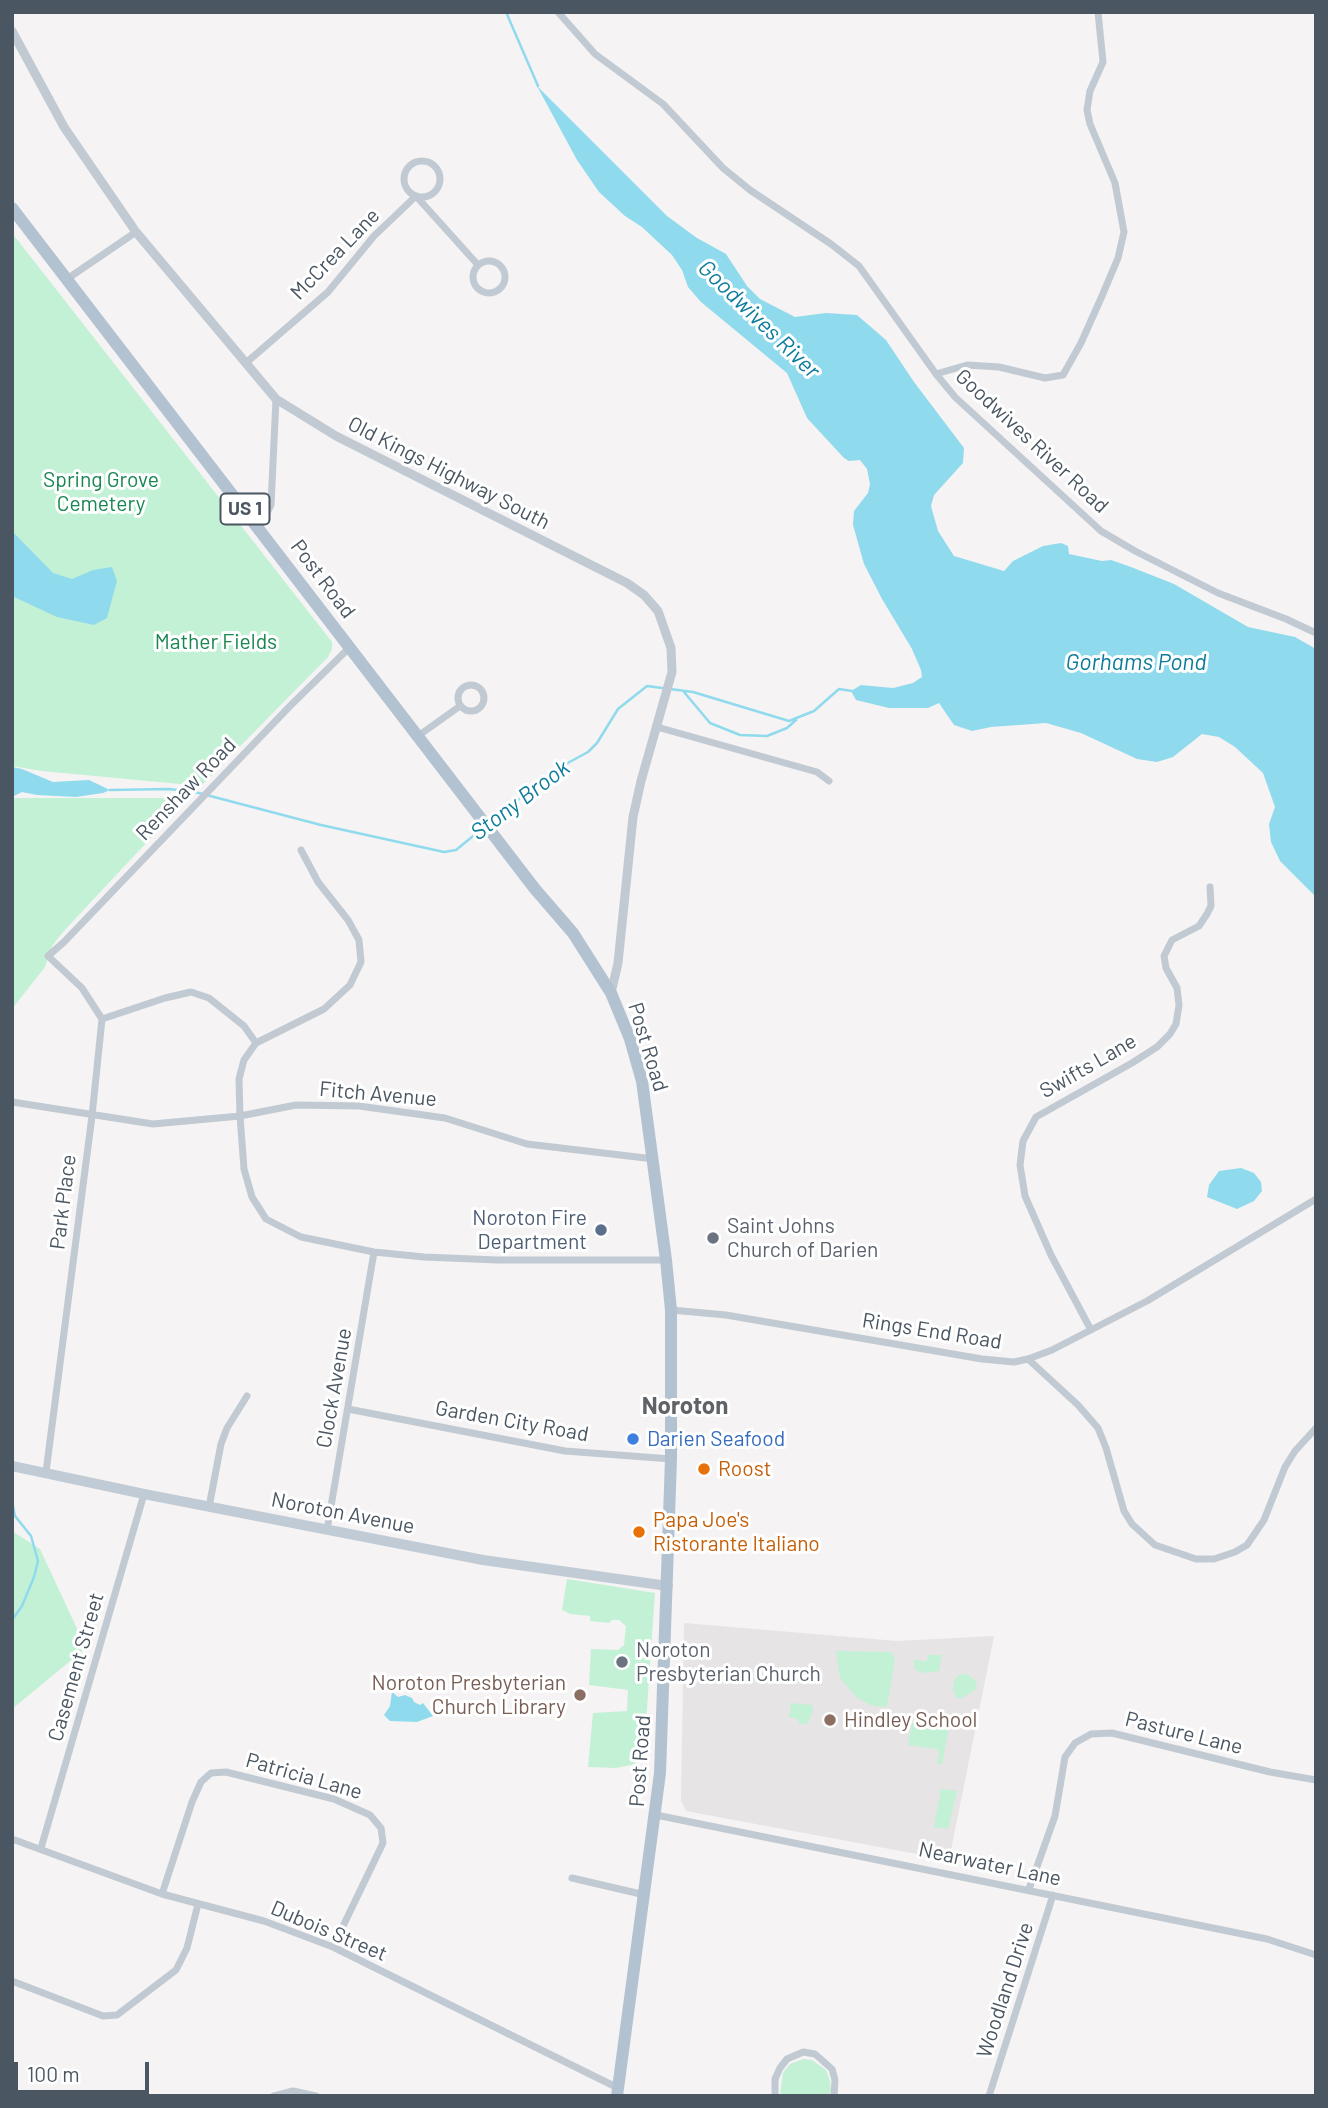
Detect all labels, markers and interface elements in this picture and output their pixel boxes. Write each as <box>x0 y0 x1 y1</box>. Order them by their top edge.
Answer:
street label: McCrea Lane <box>285 203 385 305</box>
water label: Goodwives River <box>692 254 826 384</box>
street label: Goodwives River Road <box>950 364 1114 518</box>
street label: Old Kings Highway South <box>344 411 554 535</box>
park label: Spring Grove Cemetery <box>43 467 159 517</box>
road number: US 1 <box>220 494 270 524</box>
street label: Post Road <box>285 535 361 623</box>
park label: Mather Fields <box>155 629 277 655</box>
water label: Gorhams Pond <box>1066 648 1206 676</box>
street label: Renshaw Road <box>131 732 241 846</box>
water label: Stony Brook <box>465 754 575 846</box>
street label: Post Road <box>623 999 673 1095</box>
street label: Swifts Lane <box>1035 1028 1141 1104</box>
street label: Fitch Avenue <box>318 1076 438 1112</box>
street label: Park Place <box>45 1153 81 1251</box>
place label: Noroton Fire Department <box>472 1205 587 1255</box>
place label: Saint Johns Church of Darien <box>727 1213 878 1263</box>
marker: Noroton Fire Department <box>593 1222 609 1238</box>
marker: Saint Johns Church of Darien <box>705 1230 721 1246</box>
street label: Rings End Road <box>860 1308 1004 1354</box>
street label: Clock Avenue <box>311 1326 357 1450</box>
district label: Noroton <box>642 1392 728 1420</box>
street label: Garden City Road <box>433 1395 591 1447</box>
place label: Darien Seafood <box>647 1426 785 1452</box>
marker: Darien Seafood <box>625 1431 641 1447</box>
place label: Roost <box>718 1456 771 1482</box>
marker: Roost <box>696 1461 712 1477</box>
street label: Noroton Avenue <box>269 1487 417 1539</box>
place label: Papa Joe's Ristorante Italiano <box>653 1507 820 1557</box>
marker: Papa Joe's Ristorante Italiano <box>631 1524 647 1540</box>
street label: Casement Street <box>43 1590 109 1744</box>
place label: Noroton Presbyterian Church <box>636 1637 821 1687</box>
marker: Noroton Presbyterian Church <box>614 1654 630 1670</box>
place label: Noroton Presbyterian Church Library <box>372 1670 566 1720</box>
marker: Noroton Presbyterian Church Library <box>572 1687 588 1703</box>
street label: Pasture Lane <box>1123 1706 1245 1760</box>
place label: Hindley School <box>844 1707 977 1733</box>
marker: Hindley School <box>822 1712 838 1728</box>
street label: Post Road <box>624 1714 656 1808</box>
street label: Patricia Lane <box>243 1747 365 1805</box>
street label: Nearwater Lane <box>916 1837 1064 1891</box>
street label: Dubois Street <box>267 1895 391 1967</box>
street label: Woodland Drive <box>971 1919 1039 2061</box>
scale bar <box>18 2048 152 2092</box>
text: 100 m <box>27 2061 80 2086</box>

